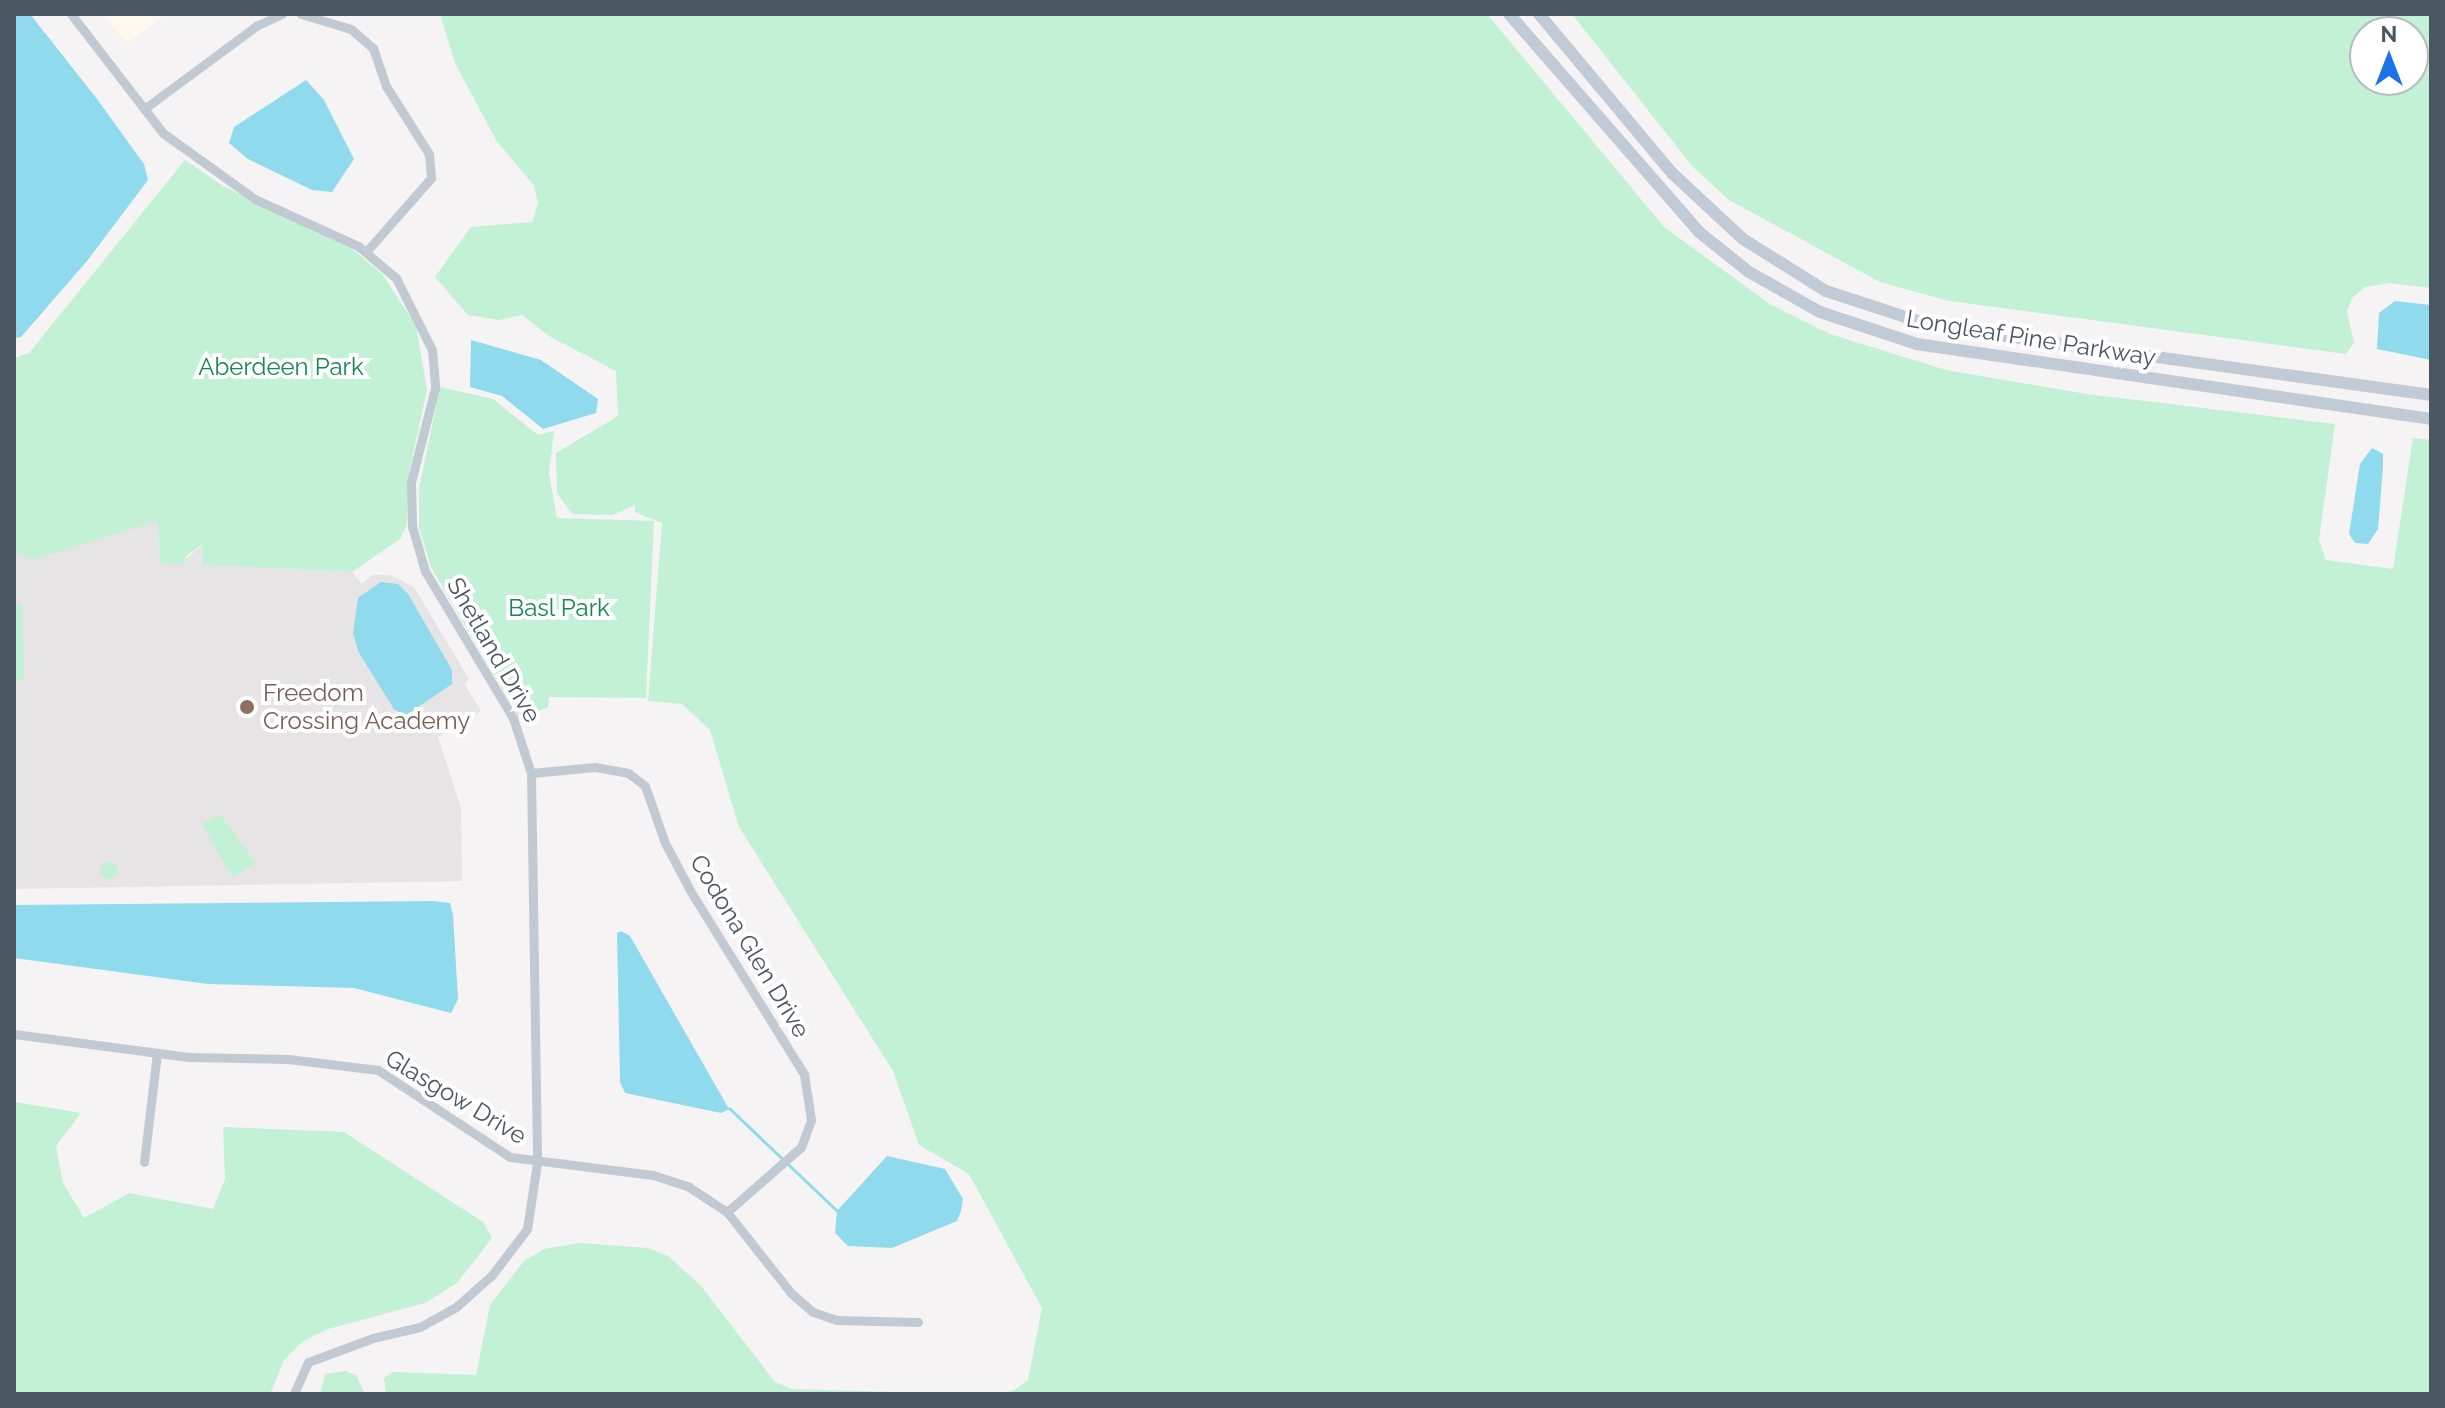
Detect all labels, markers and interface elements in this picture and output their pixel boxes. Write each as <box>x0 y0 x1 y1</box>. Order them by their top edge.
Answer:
north arrow <box>2349 16 2429 96</box>
text: N <box>2381 21 2397 47</box>
street label: Longleaf Pine Parkway <box>1904 304 2158 372</box>
park label: Aberdeen Park <box>198 353 364 381</box>
street label: Shetland Drive <box>441 572 547 728</box>
park label: Basl Park <box>508 594 610 622</box>
place label: Freedom Crossing Academy <box>263 679 471 735</box>
marker: Freedom Crossing Academy <box>238 698 256 716</box>
street label: Codona Glen Drive <box>684 849 816 1043</box>
street label: Glasgow Drive <box>380 1043 532 1151</box>

